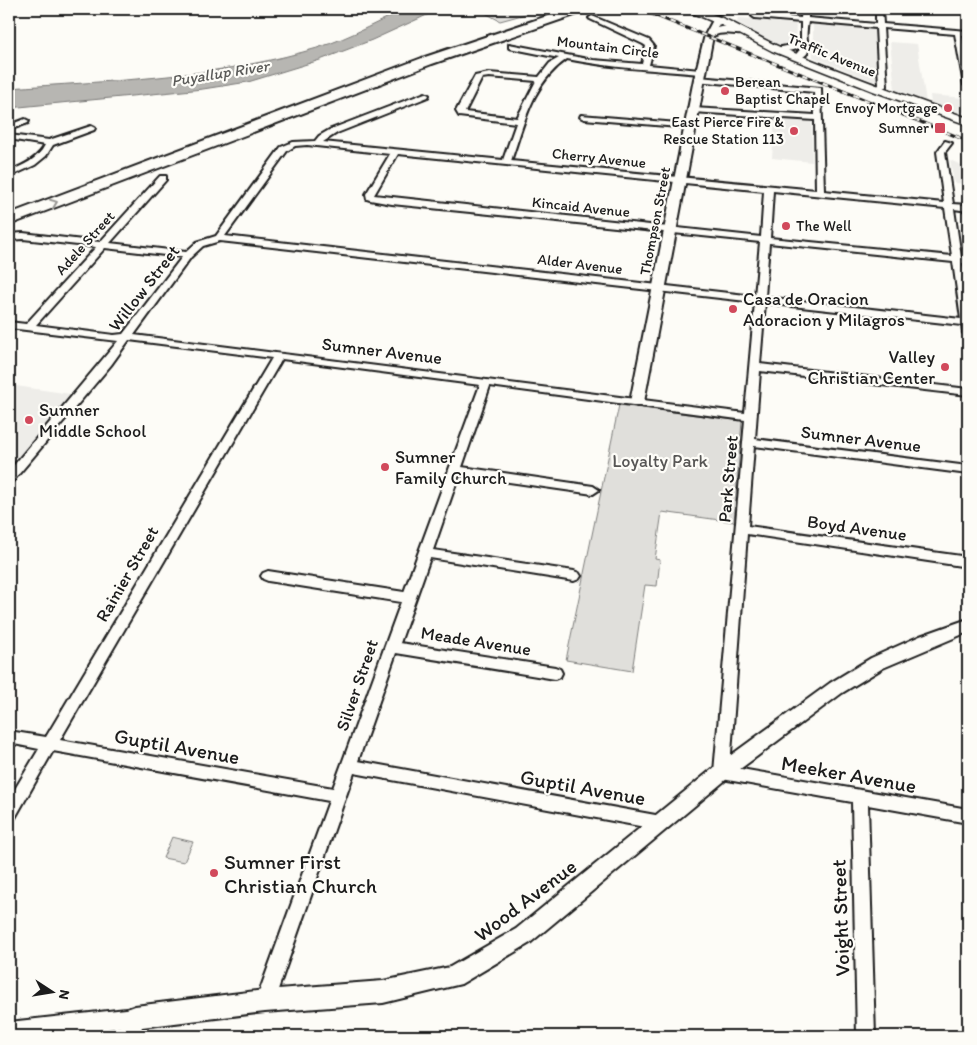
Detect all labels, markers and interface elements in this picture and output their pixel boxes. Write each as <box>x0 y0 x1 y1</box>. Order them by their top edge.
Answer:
street label: Traffic Avenue <box>785 29 879 81</box>
street label: Mountain Circle <box>556 32 660 62</box>
water label: Puyallup River <box>170 56 272 90</box>
place label: Berean Baptist Chapel <box>735 73 831 108</box>
marker: Berean Baptist Chapel <box>719 85 731 97</box>
place label: Envoy Mortgage <box>835 99 938 117</box>
marker: Envoy Mortgage <box>942 102 954 114</box>
place label: East Pierce Fire & Rescue Station 113 <box>663 113 784 148</box>
place label: Sumner <box>879 119 929 137</box>
marker: Sumner <box>933 121 947 135</box>
marker: East Pierce Fire & Rescue Station 113 <box>788 125 800 137</box>
street label: Cherry Avenue <box>551 144 647 172</box>
street label: Thompson Street <box>636 165 674 277</box>
street label: Kincaid Avenue <box>531 193 631 221</box>
one-way arrow <box>50 199 58 209</box>
street label: Adele Street <box>52 207 119 279</box>
place label: The Well <box>796 217 852 235</box>
marker: The Well <box>780 220 792 232</box>
street label: Willow Street <box>104 240 185 335</box>
street label: Alder Avenue <box>536 250 624 278</box>
place label: Casa de Oracion Adoracion y Milagros <box>743 288 905 331</box>
marker: Casa de Oracion Adoracion y Milagros <box>727 303 739 315</box>
street label: Sumner Avenue <box>321 333 443 369</box>
place label: Valley Christian Center <box>807 346 935 389</box>
marker: Valley Christian Center <box>939 361 951 373</box>
place label: Sumner Middle School <box>39 399 146 442</box>
marker: Sumner Middle School <box>23 414 35 426</box>
street label: Sumner Avenue <box>800 421 922 457</box>
street label: Park Street <box>713 434 743 523</box>
place label: Sumner Family Church <box>395 446 507 489</box>
park label: Loyalty Park <box>612 450 709 472</box>
marker: Sumner Family Church <box>379 461 391 473</box>
street label: Boyd Avenue <box>806 510 908 546</box>
street label: Rainier Street <box>91 522 163 626</box>
street label: Meade Avenue <box>419 621 533 661</box>
street label: Silver Street <box>331 636 383 734</box>
street label: Guptil Avenue <box>112 723 242 769</box>
street label: Meeker Avenue <box>779 750 919 798</box>
street label: Guptil Avenue <box>518 764 648 810</box>
place label: Sumner First Christian Church <box>224 849 377 898</box>
street label: Wood Avenue <box>469 853 581 947</box>
street label: Voight Street <box>825 859 855 977</box>
marker: Sumner First Christian Church <box>208 867 220 879</box>
north arrow <box>28 968 78 1018</box>
text: N <box>55 988 74 1001</box>

